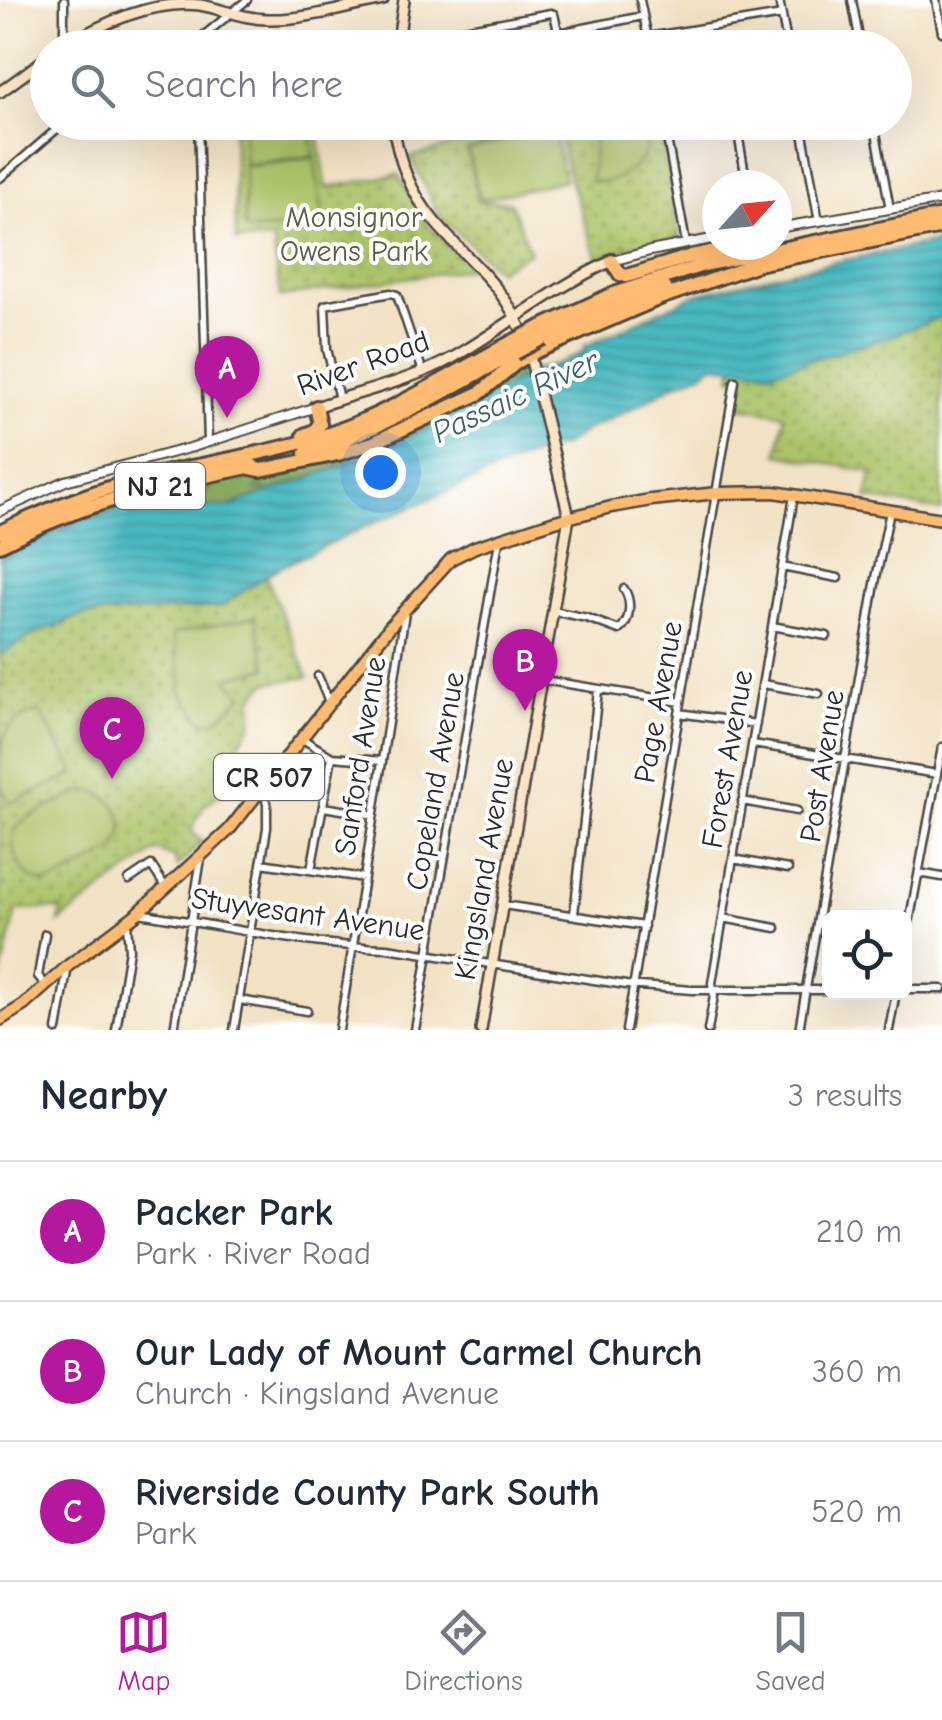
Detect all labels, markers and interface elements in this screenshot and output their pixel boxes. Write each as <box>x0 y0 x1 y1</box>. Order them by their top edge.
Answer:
search box <box>30 30 912 140</box>
icon: search <box>65 58 120 113</box>
text: Search here <box>145 63 343 107</box>
north arrow <box>702 170 792 260</box>
park label: Monsignor Owens Park <box>280 200 429 269</box>
street label: River Road <box>292 323 434 404</box>
pin: A <box>194 336 260 418</box>
water label: Passaic River <box>426 341 605 451</box>
your location <box>355 447 406 498</box>
road number: NJ 21 <box>115 463 205 509</box>
street label: Page Avenue <box>627 619 690 786</box>
pin: B <box>492 628 558 711</box>
street label: Sanford Avenue <box>328 654 393 858</box>
street label: Forest Avenue <box>695 667 760 851</box>
street label: Copeland Avenue <box>399 669 472 893</box>
street label: Post Avenue <box>793 687 852 845</box>
pin: C <box>80 696 144 779</box>
road number: CR 507 <box>214 754 324 800</box>
street label: Kingsland Avenue <box>448 756 521 983</box>
street label: Stuyvesant Avenue <box>189 881 427 948</box>
map controls <box>822 910 912 1000</box>
button: locate <box>822 910 912 1000</box>
text: Nearby <box>40 1071 167 1120</box>
text: 3 results <box>788 1077 902 1114</box>
text: Packer Park <box>135 1191 333 1235</box>
text: A <box>64 1213 81 1250</box>
text: 210 m <box>816 1213 902 1250</box>
text: Park · River Road <box>135 1235 371 1272</box>
text: Our Lady of Mount Carmel Church <box>135 1331 703 1375</box>
text: B <box>63 1353 82 1390</box>
text: 360 m <box>812 1353 902 1390</box>
text: Church · Kingsland Avenue <box>135 1375 499 1412</box>
text: Riverside County Park South <box>135 1471 600 1515</box>
text: C <box>63 1493 82 1530</box>
text: 520 m <box>811 1493 902 1530</box>
text: Park <box>135 1515 196 1552</box>
tab: Map <box>116 1605 171 1697</box>
tab: Directions <box>404 1605 523 1697</box>
tab: Saved <box>756 1605 826 1697</box>

